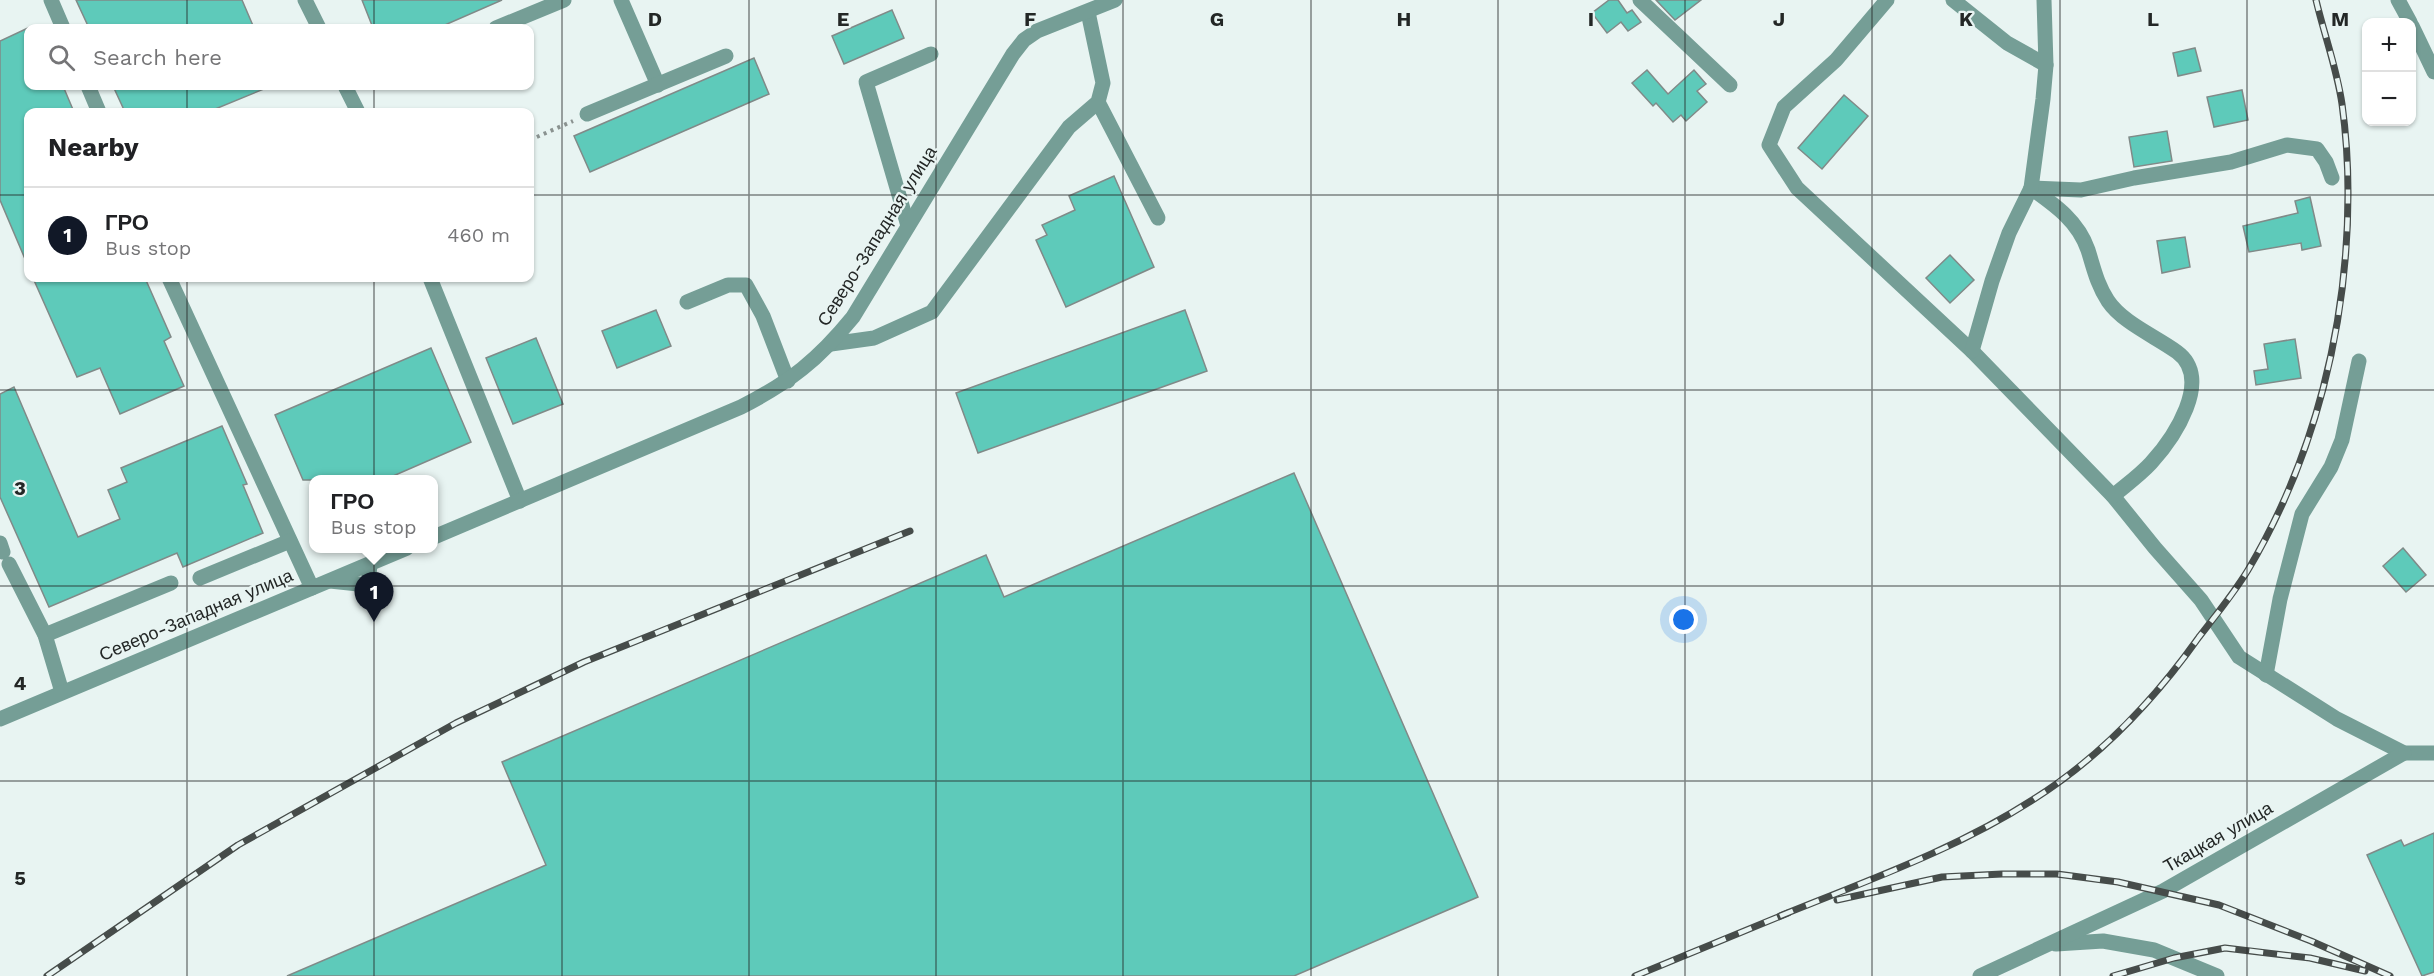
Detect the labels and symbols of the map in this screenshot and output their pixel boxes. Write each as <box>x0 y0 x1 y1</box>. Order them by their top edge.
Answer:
text: D <box>648 7 662 31</box>
text: E <box>837 7 849 31</box>
text: F <box>1024 7 1036 31</box>
text: G <box>1210 7 1224 31</box>
text: H <box>1397 7 1411 31</box>
text: I <box>1588 7 1594 31</box>
text: J <box>1773 7 1785 31</box>
text: K <box>1959 7 1973 31</box>
text: L <box>2147 7 2159 31</box>
text: M <box>2331 7 2349 31</box>
street label: Северо-Западная улица <box>813 141 941 330</box>
text: 3 <box>14 476 26 500</box>
street label: Северо-Западная улица <box>96 564 297 665</box>
pin: 1 <box>354 572 394 622</box>
your location <box>1669 605 1698 634</box>
text: 4 <box>14 671 27 695</box>
street label: Ткацкая улица <box>2159 796 2277 876</box>
text: 5 <box>14 866 26 890</box>

